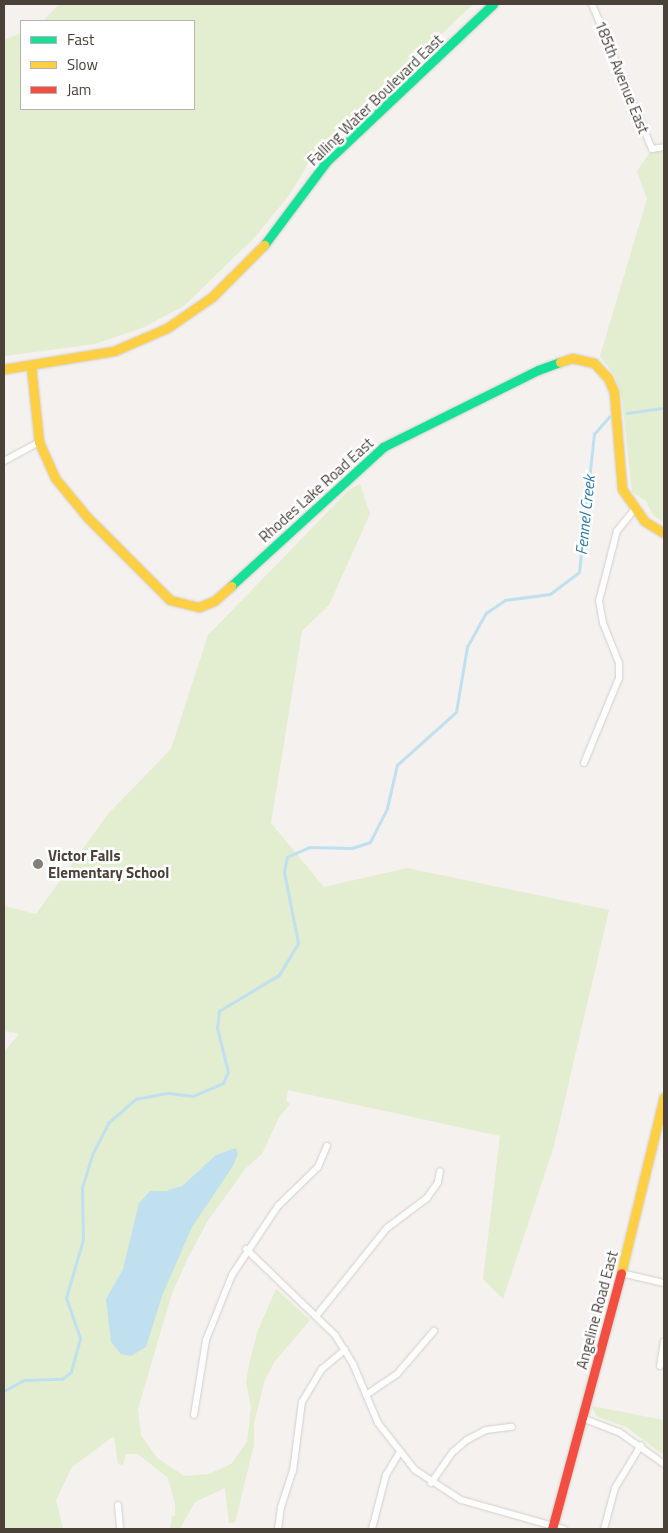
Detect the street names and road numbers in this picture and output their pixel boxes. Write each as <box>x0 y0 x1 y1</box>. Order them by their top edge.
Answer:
street label: 185th Avenue East <box>591 18 653 136</box>
street label: Falling Water Boulevard East <box>304 31 446 169</box>
street label: Rhodes Lake Road East <box>255 434 377 546</box>
street label: Angeline Road East <box>573 1249 621 1371</box>

